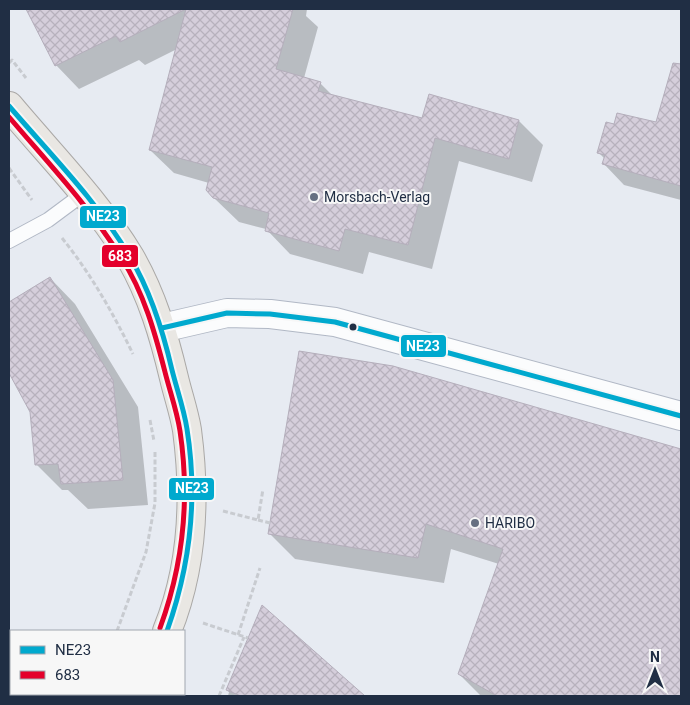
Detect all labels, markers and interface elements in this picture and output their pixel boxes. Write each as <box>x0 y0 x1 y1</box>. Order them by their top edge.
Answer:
place label: Morsbach-Verlag <box>324 189 430 205</box>
marker: Morsbach-Verlag <box>308 191 320 203</box>
line badge: NE23 <box>79 205 127 229</box>
text: NE23 <box>86 208 120 224</box>
line badge: 683 <box>101 244 139 268</box>
text: 683 <box>108 248 132 264</box>
unlabelled marker <box>348 322 358 332</box>
line badge: NE23 <box>400 334 447 358</box>
text: NE23 <box>406 338 440 354</box>
line badge: NE23 <box>168 477 215 501</box>
text: NE23 <box>175 480 209 496</box>
place label: HARIBO <box>485 515 535 531</box>
marker: HARIBO <box>469 517 481 529</box>
legend <box>10 630 185 695</box>
text: NE23 <box>55 641 91 659</box>
north arrow <box>630 645 680 695</box>
text: N <box>650 649 660 665</box>
text: 683 <box>55 666 80 684</box>

